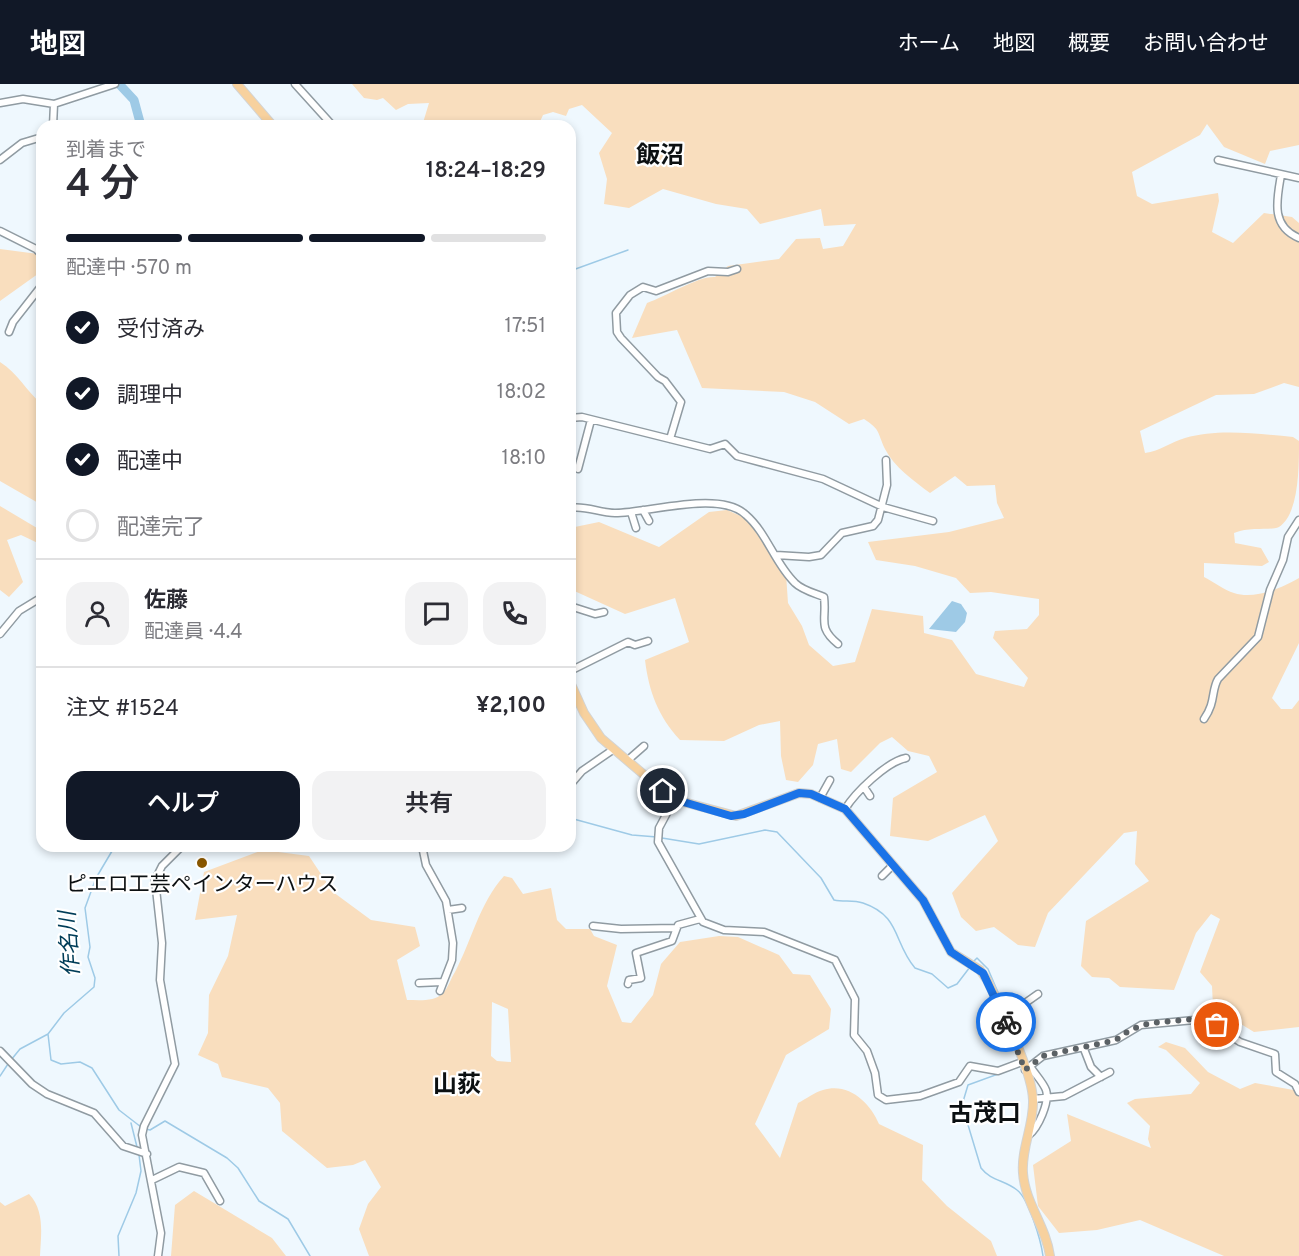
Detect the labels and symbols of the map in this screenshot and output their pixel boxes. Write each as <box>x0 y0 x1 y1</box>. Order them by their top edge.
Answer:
district label: 飯沼 <box>636 142 684 172</box>
pin <box>637 765 688 816</box>
marker: ピエロ工芸ペインターハウス <box>195 856 209 870</box>
place label: ピエロ工芸ペインターハウス <box>66 872 338 899</box>
water label: 作名川 <box>55 908 87 978</box>
courier <box>976 992 1036 1052</box>
pin <box>1191 999 1242 1050</box>
district label: 山荻 <box>433 1071 481 1101</box>
district label: 古茂口 <box>949 1100 1021 1130</box>

